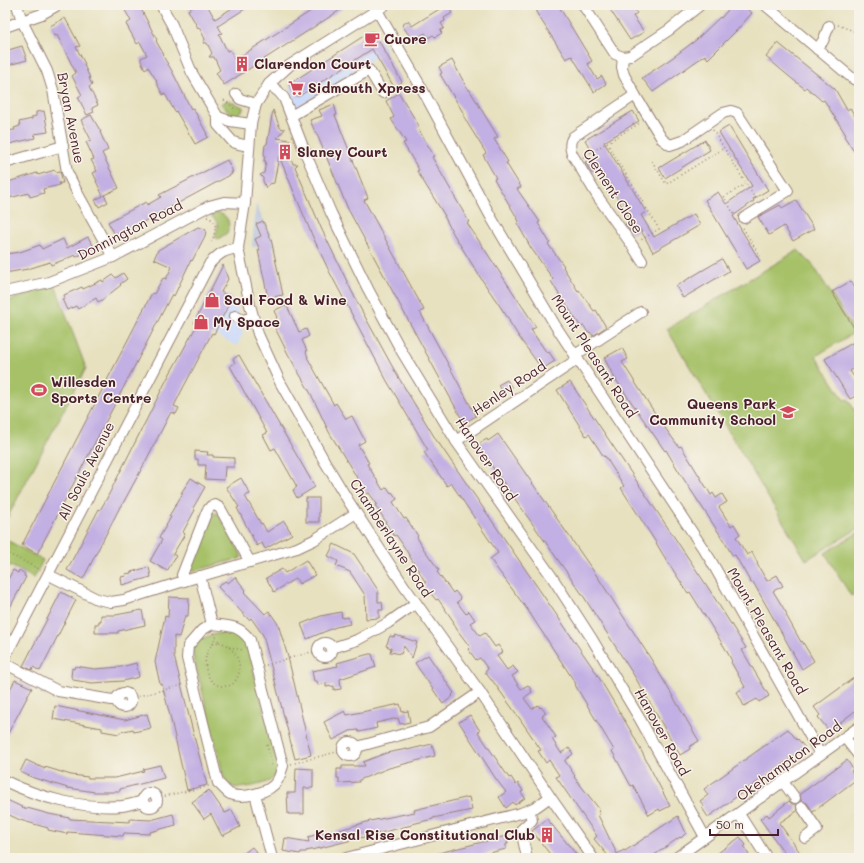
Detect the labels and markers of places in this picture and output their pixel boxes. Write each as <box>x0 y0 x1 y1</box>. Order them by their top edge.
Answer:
place label: Cuore <box>384 29 427 48</box>
cafe icon: Cuore <box>363 30 381 48</box>
place label: Clarendon Court <box>254 54 371 73</box>
building icon: Clarendon Court <box>233 55 251 73</box>
place label: Sidmouth Xpress <box>308 78 426 97</box>
supermarket icon: Sidmouth Xpress <box>287 79 305 97</box>
place label: Slaney Court <box>297 142 388 161</box>
building icon: Slaney Court <box>276 143 294 161</box>
place label: Soul Food & Wine <box>224 290 347 309</box>
shop icon: Soul Food & Wine <box>203 291 221 309</box>
place label: My Space <box>213 312 280 331</box>
shop icon: My Space <box>192 313 210 331</box>
place label: Willesden Sports Centre <box>51 372 151 407</box>
sports icon: Willesden Sports Centre <box>30 381 48 399</box>
place label: Queens Park Community School <box>649 394 776 429</box>
school or university icon: Queens Park Community School <box>779 403 797 421</box>
place label: Kensal Rise Constitutional Club <box>315 825 535 844</box>
building icon: Kensal Rise Constitutional Club <box>538 826 556 844</box>

